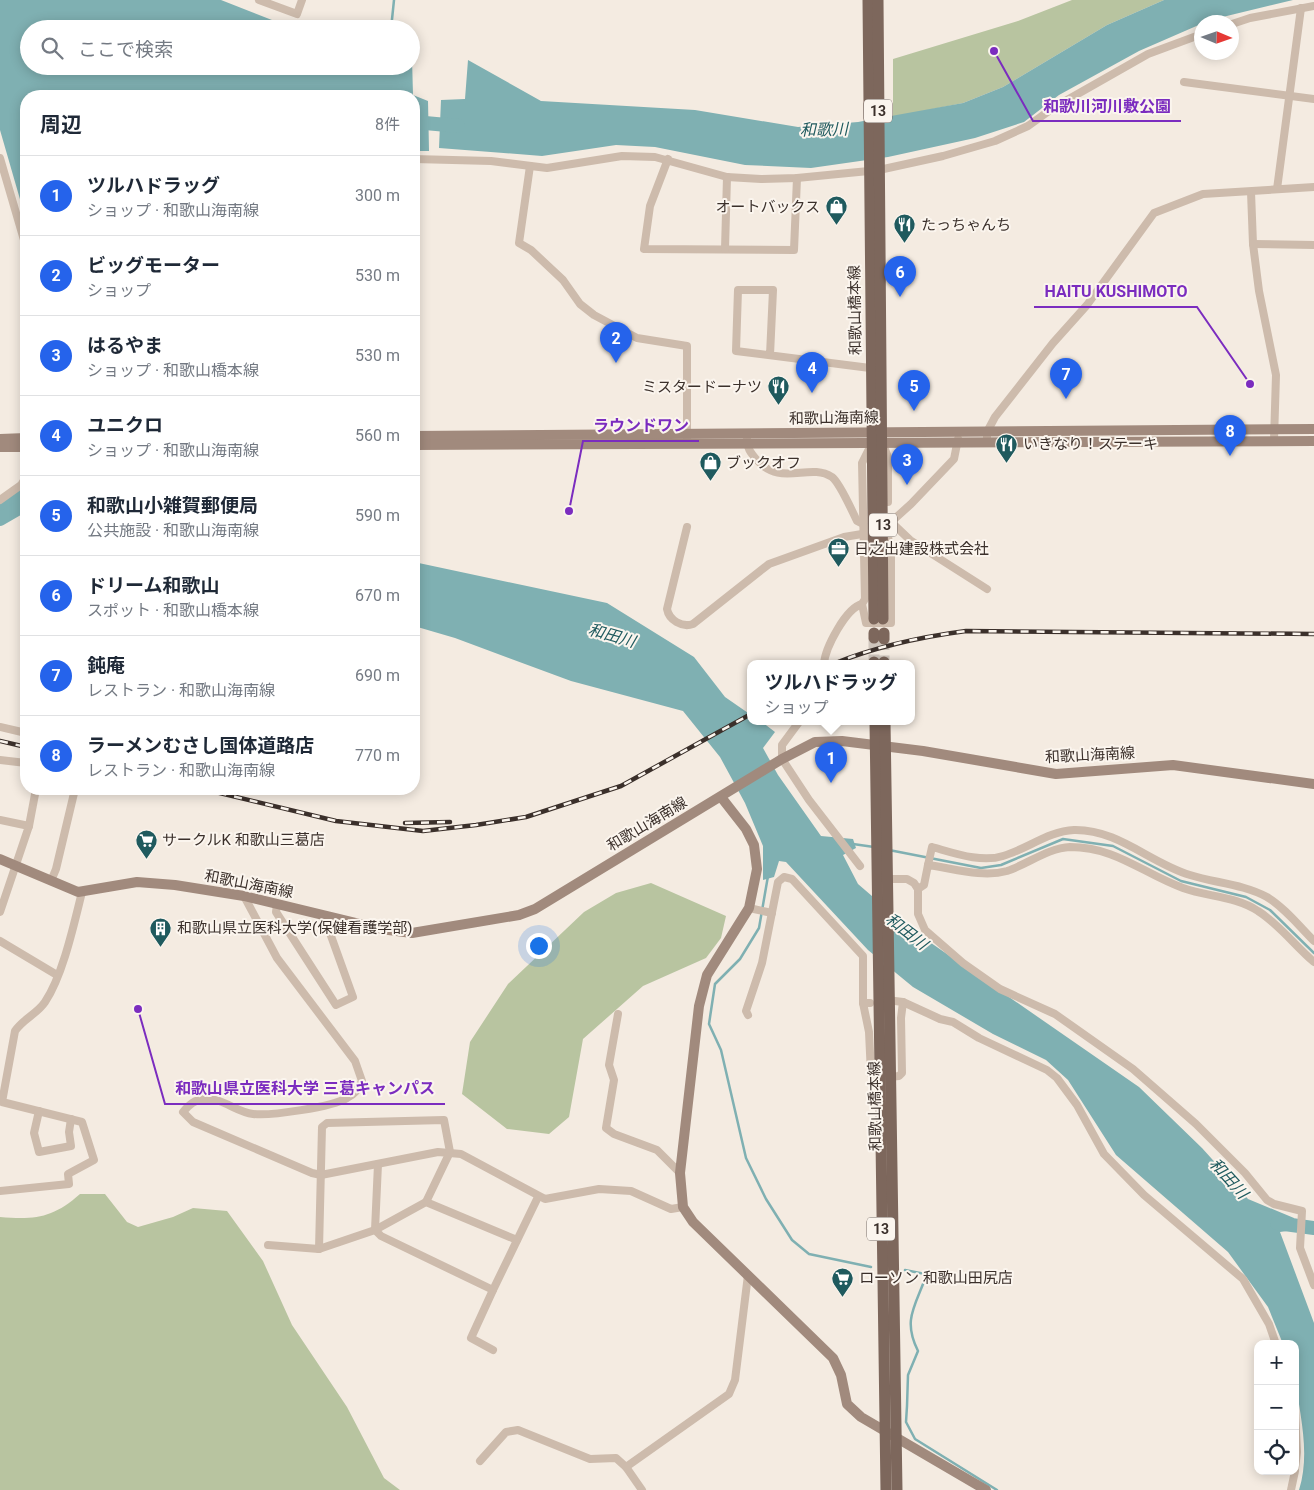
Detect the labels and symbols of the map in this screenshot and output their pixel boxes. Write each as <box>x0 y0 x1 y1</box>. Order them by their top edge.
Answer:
north arrow <box>1194 15 1239 60</box>
callout: 和歌川河川敷公園 <box>1033 90 1181 121</box>
text: 和歌川河川敷公園 <box>1043 97 1171 116</box>
road number: 13 <box>864 100 892 122</box>
water label: 和歌川 <box>800 120 850 139</box>
shop icon: オートバックス <box>824 195 848 226</box>
place label: オートバックス <box>715 198 820 216</box>
restaurant icon: たっちゃんち <box>893 213 917 244</box>
place label: たっちゃんち <box>921 216 1011 234</box>
pin: 6 <box>884 256 916 297</box>
street label: 和歌山橋本線 <box>845 265 865 355</box>
callout: HAITU KUSHIMOTO <box>1034 276 1197 307</box>
text: HAITU KUSHIMOTO <box>1045 282 1187 301</box>
pin: 2 <box>600 322 632 363</box>
pin: 4 <box>796 352 828 393</box>
pin: 7 <box>1050 358 1082 399</box>
pin: 5 <box>898 370 930 411</box>
restaurant icon: ミスタードーナツ <box>766 375 790 406</box>
place label: ミスタードーナツ <box>642 378 762 396</box>
street label: 和歌山海南線 <box>789 408 879 428</box>
callout: ラウンドワン <box>583 410 699 441</box>
pin: 8 <box>1214 415 1246 456</box>
text: ラウンドワン <box>593 416 689 435</box>
restaurant icon: いきなり！ステーキ <box>995 432 1019 463</box>
place label: いきなり！ステーキ <box>1023 435 1158 453</box>
pin: 3 <box>891 444 923 485</box>
shop icon: ブックオフ <box>698 451 722 482</box>
place label: ブックオフ <box>726 454 801 472</box>
road number: 13 <box>869 514 897 536</box>
office icon: 日之出建設株式会社 <box>826 537 850 568</box>
place label: 日之出建設株式会社 <box>854 540 989 558</box>
water label: 和田川 <box>586 620 639 652</box>
pin: 1 <box>815 742 847 783</box>
street label: 和歌山海南線 <box>1045 744 1135 766</box>
street label: 和歌山海南線 <box>604 793 690 855</box>
supermarket icon: サークルK 和歌山三葛店 <box>134 828 158 859</box>
place label: サークルK 和歌山三葛店 <box>162 831 325 849</box>
street label: 和歌山海南線 <box>203 867 295 901</box>
water label: 和田川 <box>882 909 933 955</box>
building icon: 和歌山県立医科大学(保健看護学部) <box>149 916 173 947</box>
place label: 和歌山県立医科大学(保健看護学部) <box>177 919 412 937</box>
your location <box>526 933 552 959</box>
street label: 和歌山橋本線 <box>865 1061 885 1151</box>
callout: 和歌山県立医科大学 三葛キャンパス <box>165 1073 445 1104</box>
text: 和歌山県立医科大学 三葛キャンパス <box>175 1079 435 1098</box>
water label: 和田川 <box>1206 1154 1253 1204</box>
road number: 13 <box>867 1218 895 1240</box>
supermarket icon: ローソン 和歌山田尻店 <box>831 1266 855 1297</box>
place label: ローソン 和歌山田尻店 <box>859 1269 1013 1287</box>

